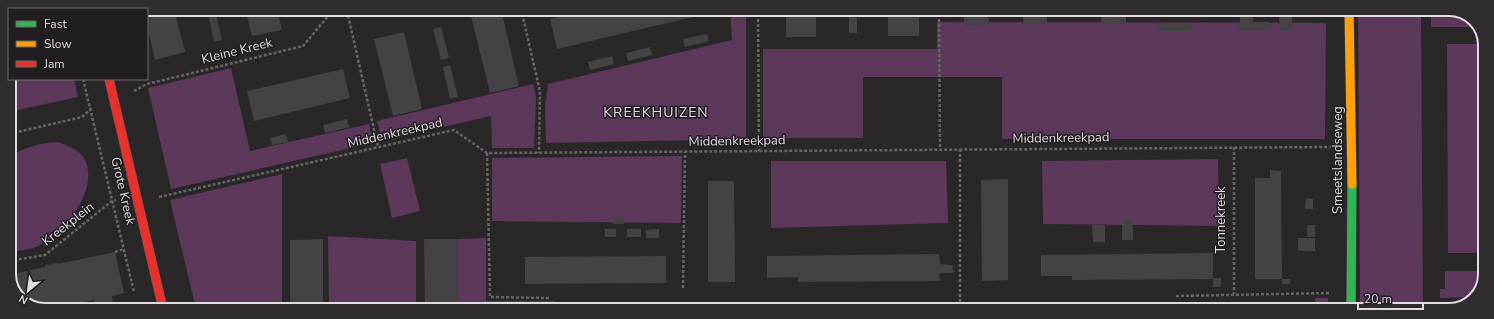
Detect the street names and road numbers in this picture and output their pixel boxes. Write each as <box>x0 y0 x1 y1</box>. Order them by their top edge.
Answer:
street label: Kleine Kreek <box>200 33 275 69</box>
street label: Smeetslandseweg <box>1329 106 1347 214</box>
street label: Middenkreekpad <box>346 113 444 153</box>
street label: Middenkreekpad <box>1012 128 1110 148</box>
street label: Middenkreekpad <box>688 131 786 151</box>
street label: Grote Kreek <box>106 155 140 227</box>
street label: Tonnekreek <box>1212 186 1230 254</box>
street label: Kreekplein <box>38 198 98 250</box>

